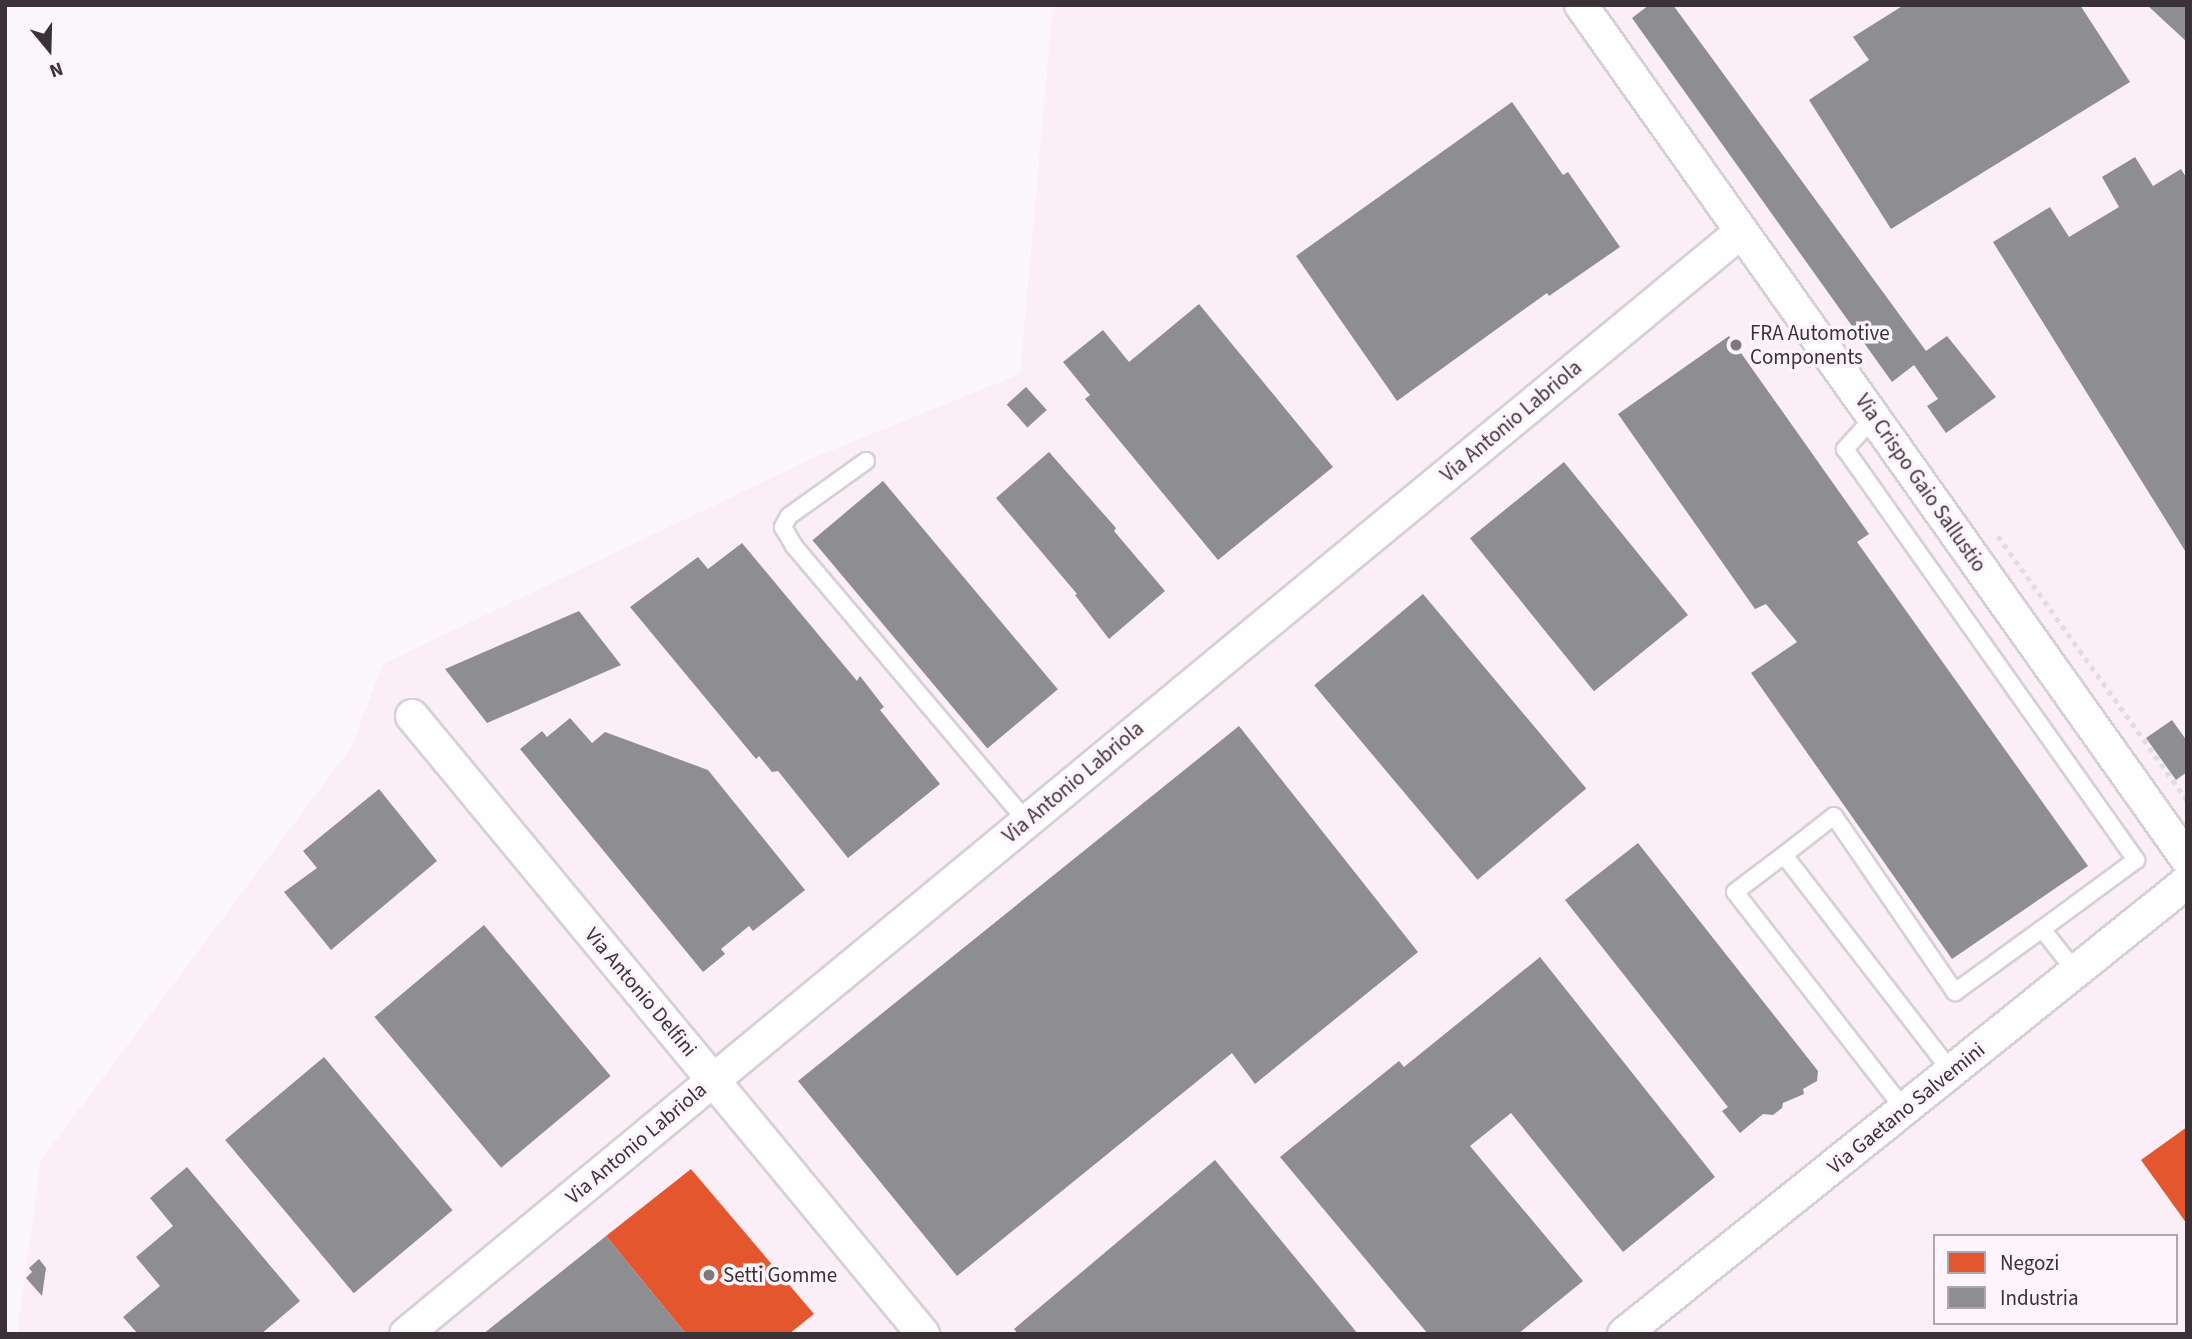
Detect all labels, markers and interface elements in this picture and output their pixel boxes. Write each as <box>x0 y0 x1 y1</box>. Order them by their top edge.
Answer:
north arrow <box>14 14 84 84</box>
text: N <box>46 55 66 84</box>
place label: FRA Automotive Components <box>1750 320 1890 370</box>
marker: FRA Automotive Components <box>1728 337 1744 353</box>
street label: Via Antonio Labriola <box>1435 355 1587 487</box>
street label: Via Crispo Gaio Sallustio <box>1850 389 1992 577</box>
street label: Via Antonio Labriola <box>997 716 1149 848</box>
street label: Via Antonio Delfini <box>580 922 702 1062</box>
street label: Via Gaetano Salvemini <box>1822 1037 1990 1179</box>
street label: Via Antonio Labriola <box>560 1077 712 1209</box>
legend <box>1933 1234 2178 1325</box>
text: Negozi <box>2000 1248 2059 1278</box>
place label: Setti Gomme <box>723 1262 837 1288</box>
marker: Setti Gomme <box>701 1267 717 1283</box>
text: Industria <box>2000 1283 2079 1313</box>

